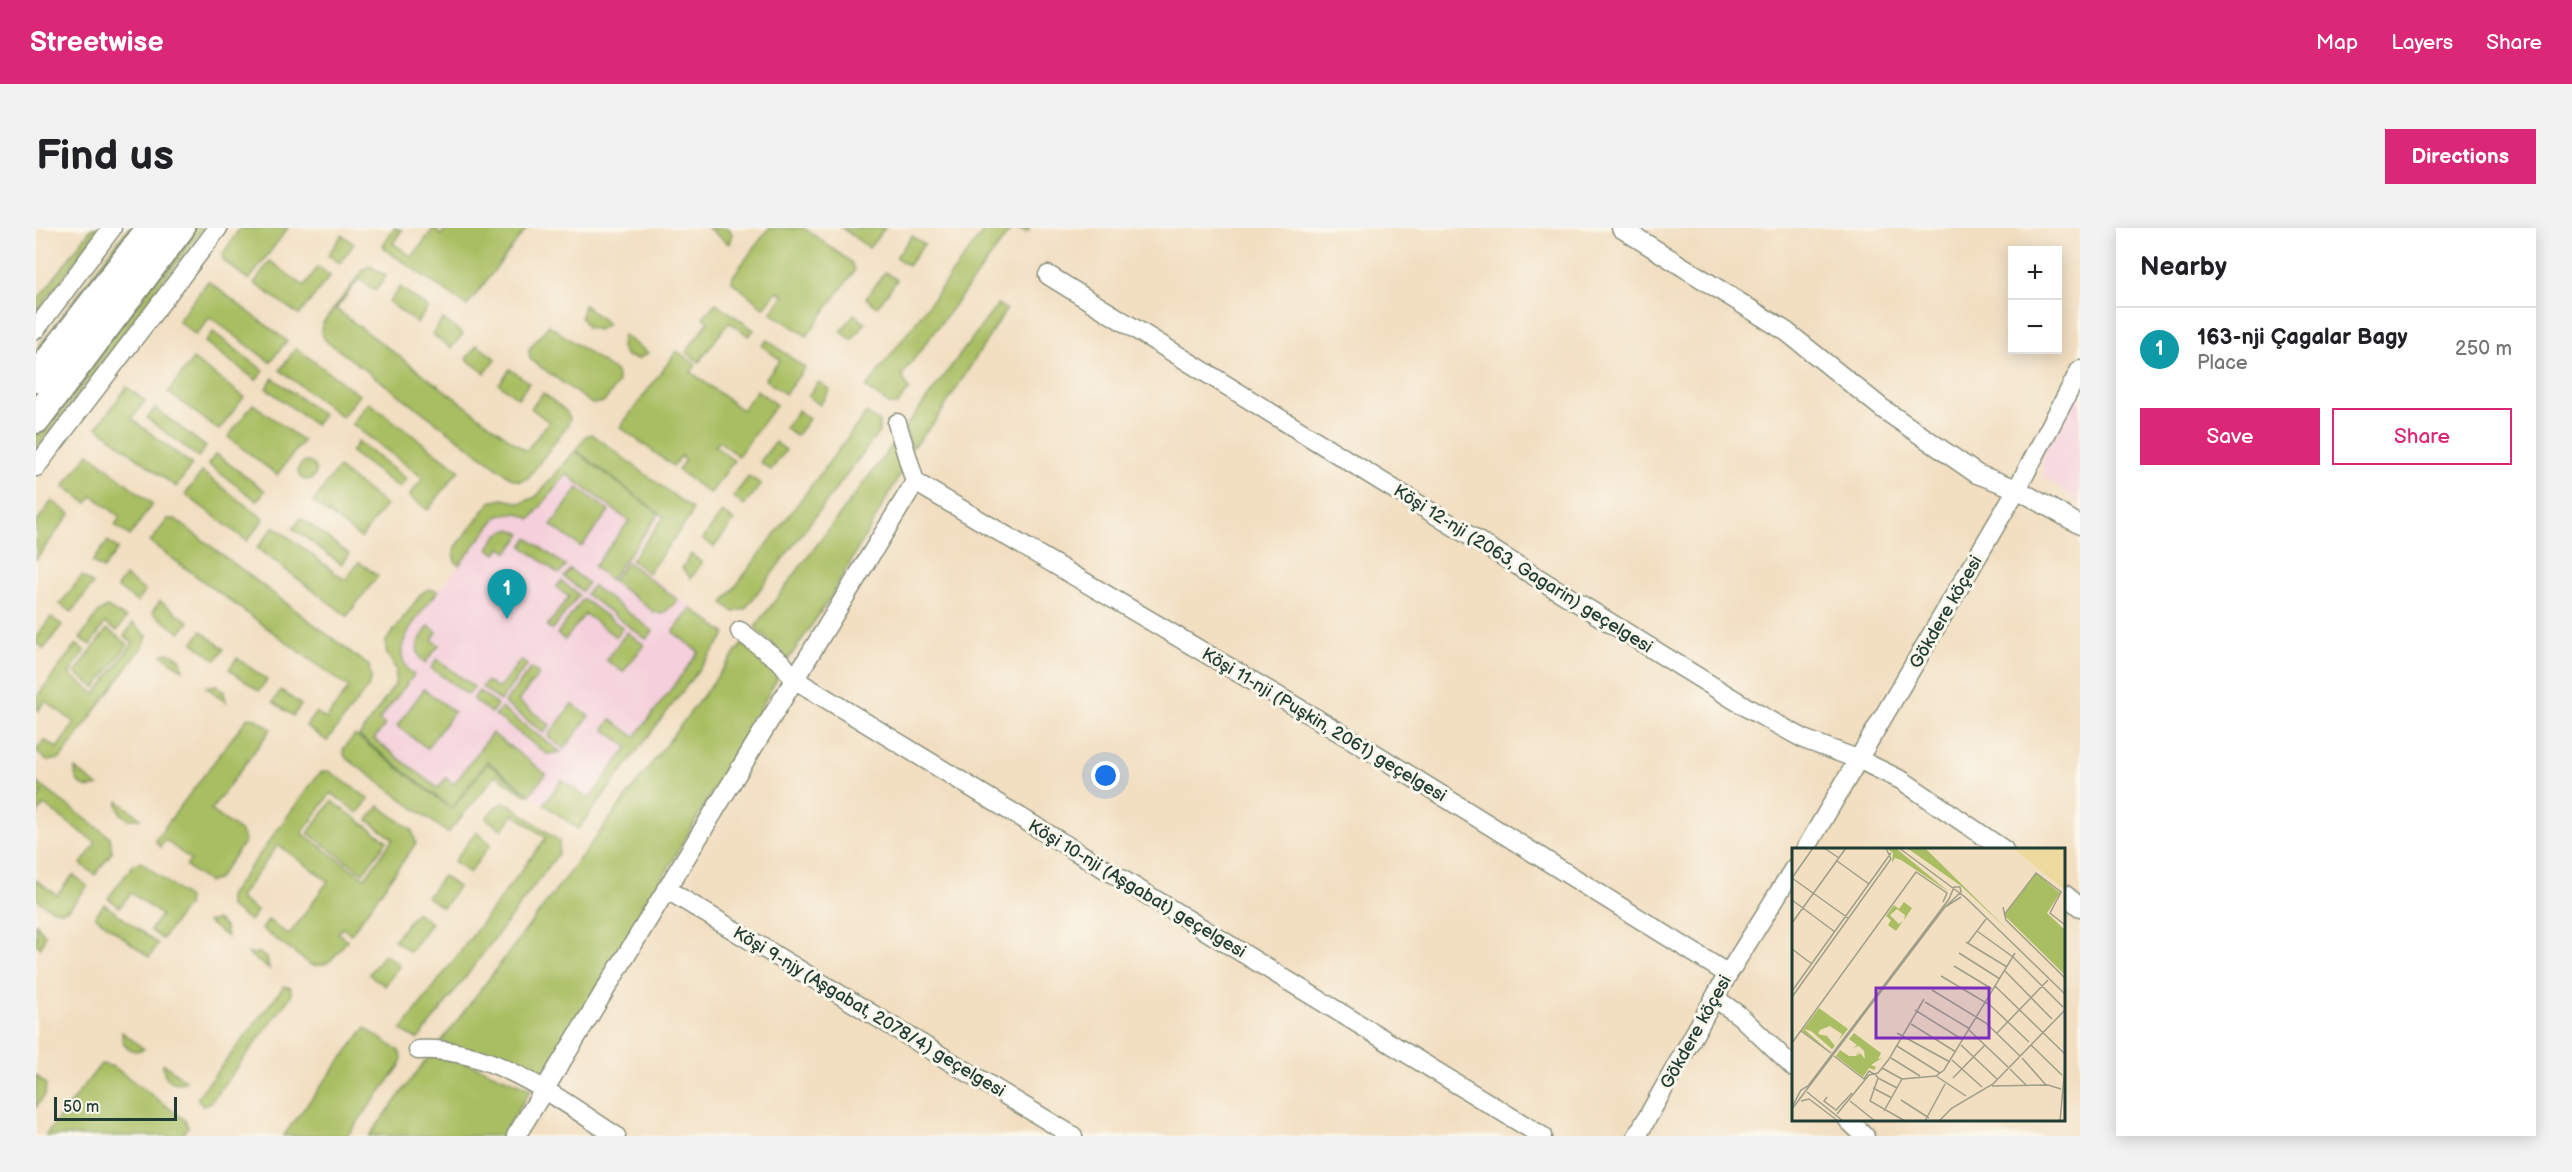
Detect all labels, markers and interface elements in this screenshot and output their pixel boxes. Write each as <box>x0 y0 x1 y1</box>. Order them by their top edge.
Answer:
text: Streetwise <box>30 26 163 59</box>
text: Map <box>2316 30 2358 55</box>
text: Layers <box>2391 30 2453 55</box>
text: Share <box>2486 30 2542 55</box>
button: Directions <box>2385 129 2536 184</box>
text: Find us <box>36 131 174 182</box>
map controls <box>2008 246 2062 354</box>
button: + <box>2008 246 2062 300</box>
text: Nearby <box>2140 252 2227 283</box>
button: − <box>2008 300 2062 354</box>
text: 163-nji Çagalar Bagy <box>2197 324 2408 351</box>
text: 1 <box>2155 337 2164 361</box>
text: 250 m <box>2455 337 2512 361</box>
text: Place <box>2197 351 2248 375</box>
button: Save <box>2140 408 2320 465</box>
button: Share <box>2332 408 2512 465</box>
street label: Köşi 12-nji (2063, Gagarin) geçelgesi <box>1390 480 1656 658</box>
street label: Gökdere köçesi <box>1905 552 1987 672</box>
pin: 1 <box>488 570 526 619</box>
street label: Köşi 11-nji (Puşkin, 2061) geçelgesi <box>1198 643 1450 807</box>
your location <box>1091 761 1120 790</box>
street label: Köşi 10-nji (Aşgabat) geçelgesi <box>1024 816 1250 962</box>
inset map <box>1792 848 2065 1121</box>
street label: Köşi 9-njy (Aşgabat, 2078/4) geçelgesi <box>729 922 1009 1102</box>
street label: Gökdere köçesi <box>1656 971 1736 1093</box>
scale bar <box>54 1094 177 1122</box>
text: 50 m <box>63 1098 99 1117</box>

